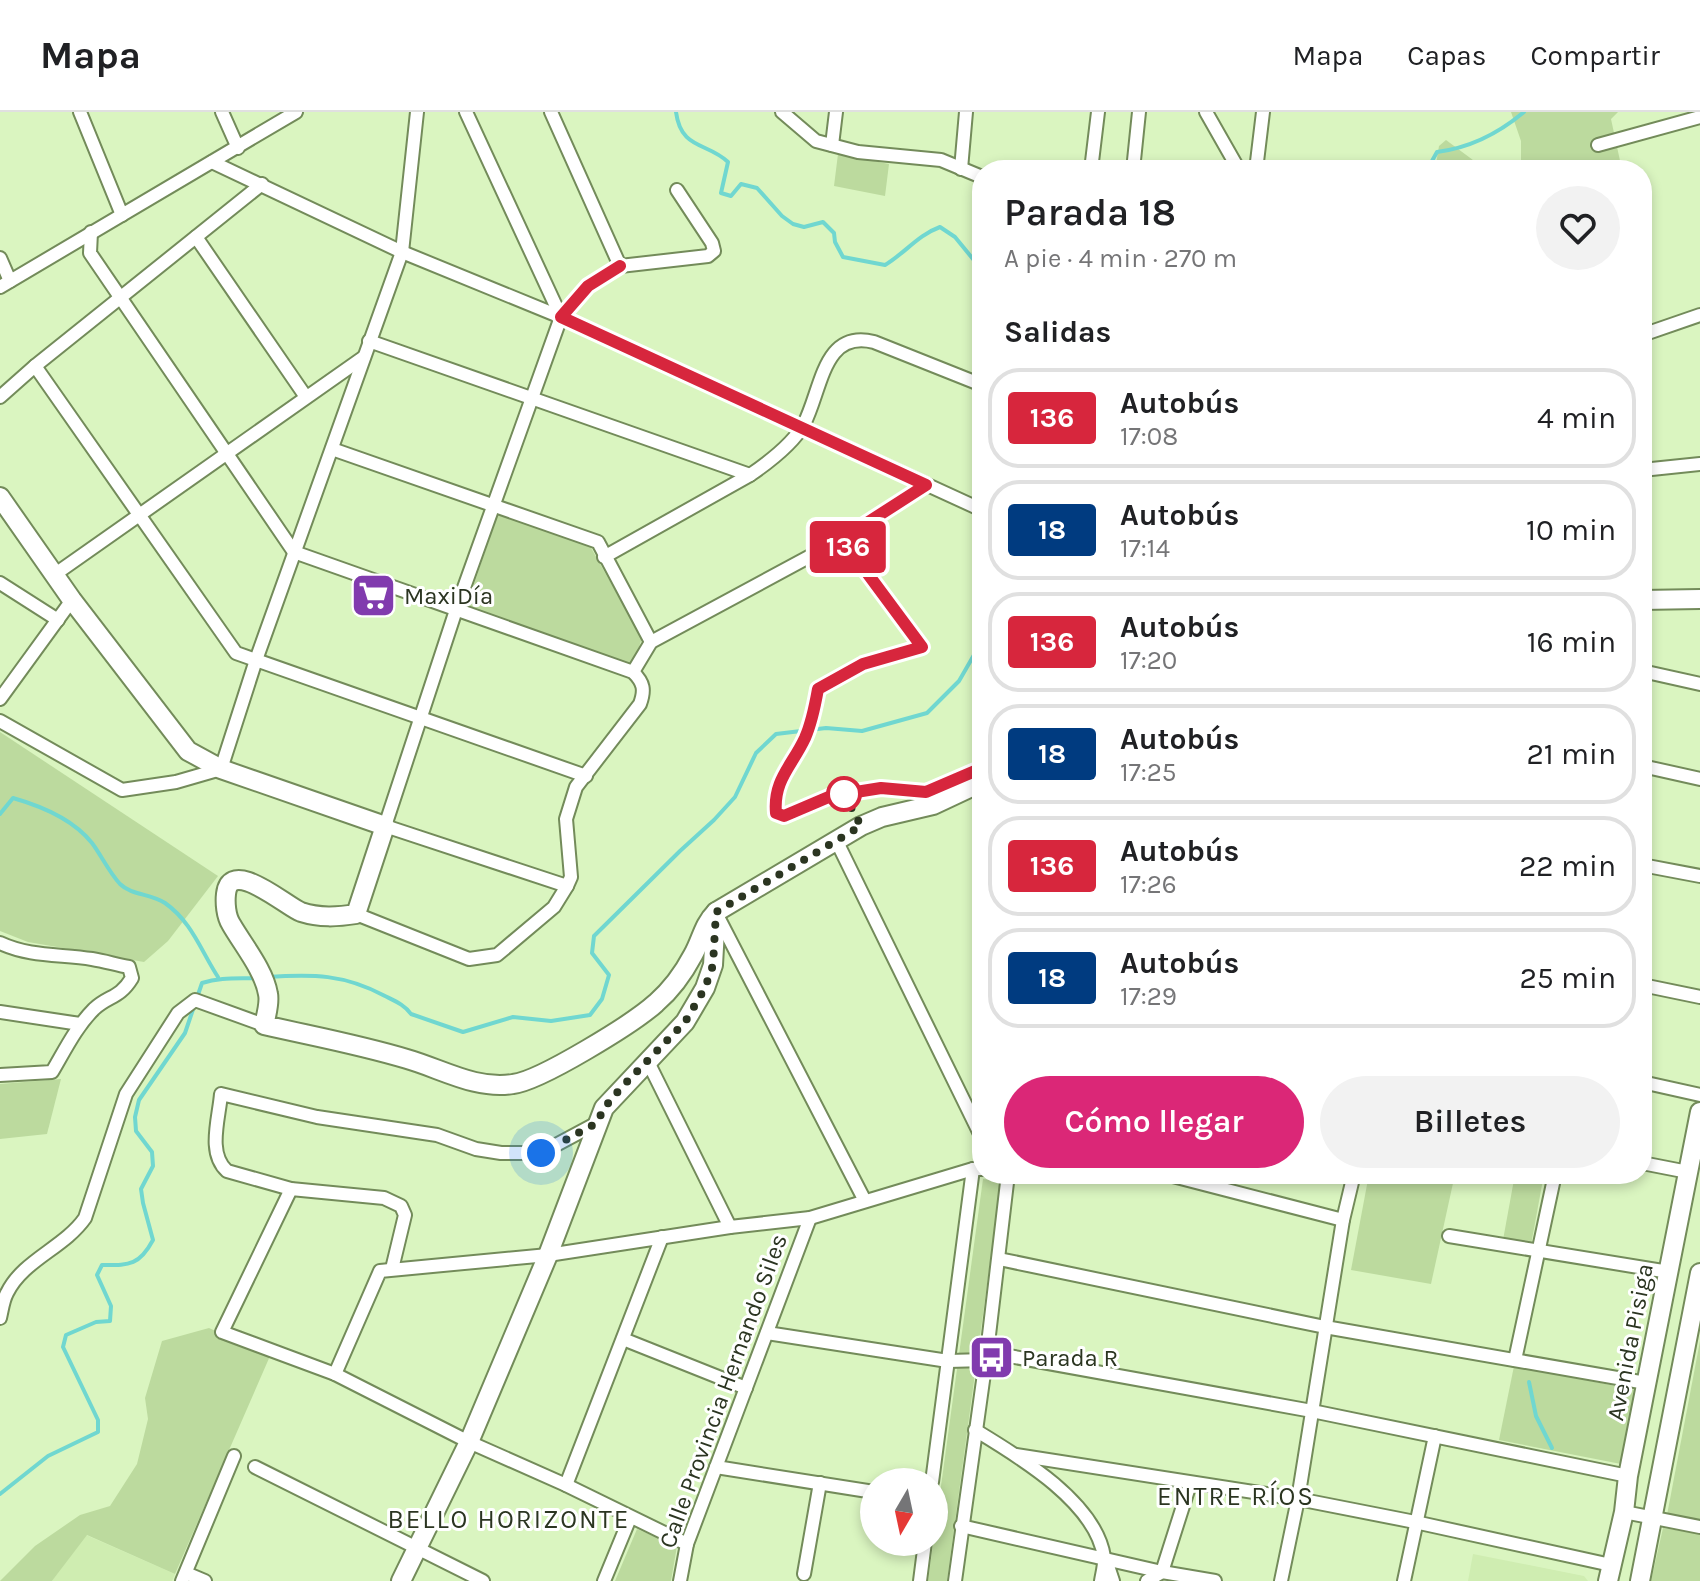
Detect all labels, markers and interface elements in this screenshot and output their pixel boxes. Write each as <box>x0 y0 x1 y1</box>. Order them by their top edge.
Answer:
text: Mapa <box>40 33 141 78</box>
text: Mapa <box>1292 39 1363 72</box>
text: Capas <box>1407 39 1486 72</box>
text: Compartir <box>1530 39 1660 72</box>
button: heart <box>1536 186 1620 270</box>
text: Parada 18 <box>1004 190 1176 235</box>
text: A pie · 4 min · 270 m <box>1004 243 1237 274</box>
text: Salidas <box>1004 314 1111 350</box>
text: Autobús <box>1120 385 1239 421</box>
text: 4 min <box>1537 400 1616 436</box>
text: 136 <box>1030 401 1074 434</box>
text: 17:08 <box>1120 421 1178 452</box>
text: Autobús <box>1120 497 1239 533</box>
text: 10 min <box>1526 512 1616 548</box>
text: 18 <box>1038 513 1066 546</box>
line badge: 136 <box>802 521 894 573</box>
text: 136 <box>826 530 870 563</box>
text: 17:14 <box>1120 533 1170 564</box>
supermarket icon: MaxiDía <box>349 572 397 620</box>
place label: MaxiDía <box>404 582 493 610</box>
text: Autobús <box>1120 609 1239 645</box>
text: 16 min <box>1527 624 1616 660</box>
text: 136 <box>1030 625 1074 658</box>
text: 17:20 <box>1120 645 1177 676</box>
text: Autobús <box>1120 721 1239 757</box>
text: 21 min <box>1526 736 1616 772</box>
text: 18 <box>1038 737 1066 770</box>
text: 17:25 <box>1120 757 1177 788</box>
unlabelled marker <box>827 777 861 811</box>
text: Autobús <box>1120 833 1239 869</box>
text: 22 min <box>1519 848 1616 884</box>
text: 136 <box>1030 849 1074 882</box>
text: 17:26 <box>1120 869 1177 900</box>
text: Autobús <box>1120 945 1239 981</box>
text: 25 min <box>1519 960 1616 996</box>
text: 18 <box>1038 961 1066 994</box>
text: 17:29 <box>1120 981 1177 1012</box>
button: Cómo llegar <box>1004 1076 1304 1168</box>
button: Billetes <box>1320 1076 1620 1168</box>
your location <box>521 1133 561 1173</box>
street label: Calle Provincia Hernando Siles <box>653 1230 793 1552</box>
street label: Avenida Pisiga <box>1601 1261 1659 1423</box>
bus stop icon: Parada R <box>967 1334 1015 1382</box>
place label: Parada R <box>1022 1344 1118 1372</box>
north arrow <box>860 1468 948 1556</box>
map controls <box>860 1468 948 1556</box>
district label: ENTRE RÍOS <box>1157 1480 1315 1512</box>
district label: BELLO HORIZONTE <box>388 1504 630 1535</box>

